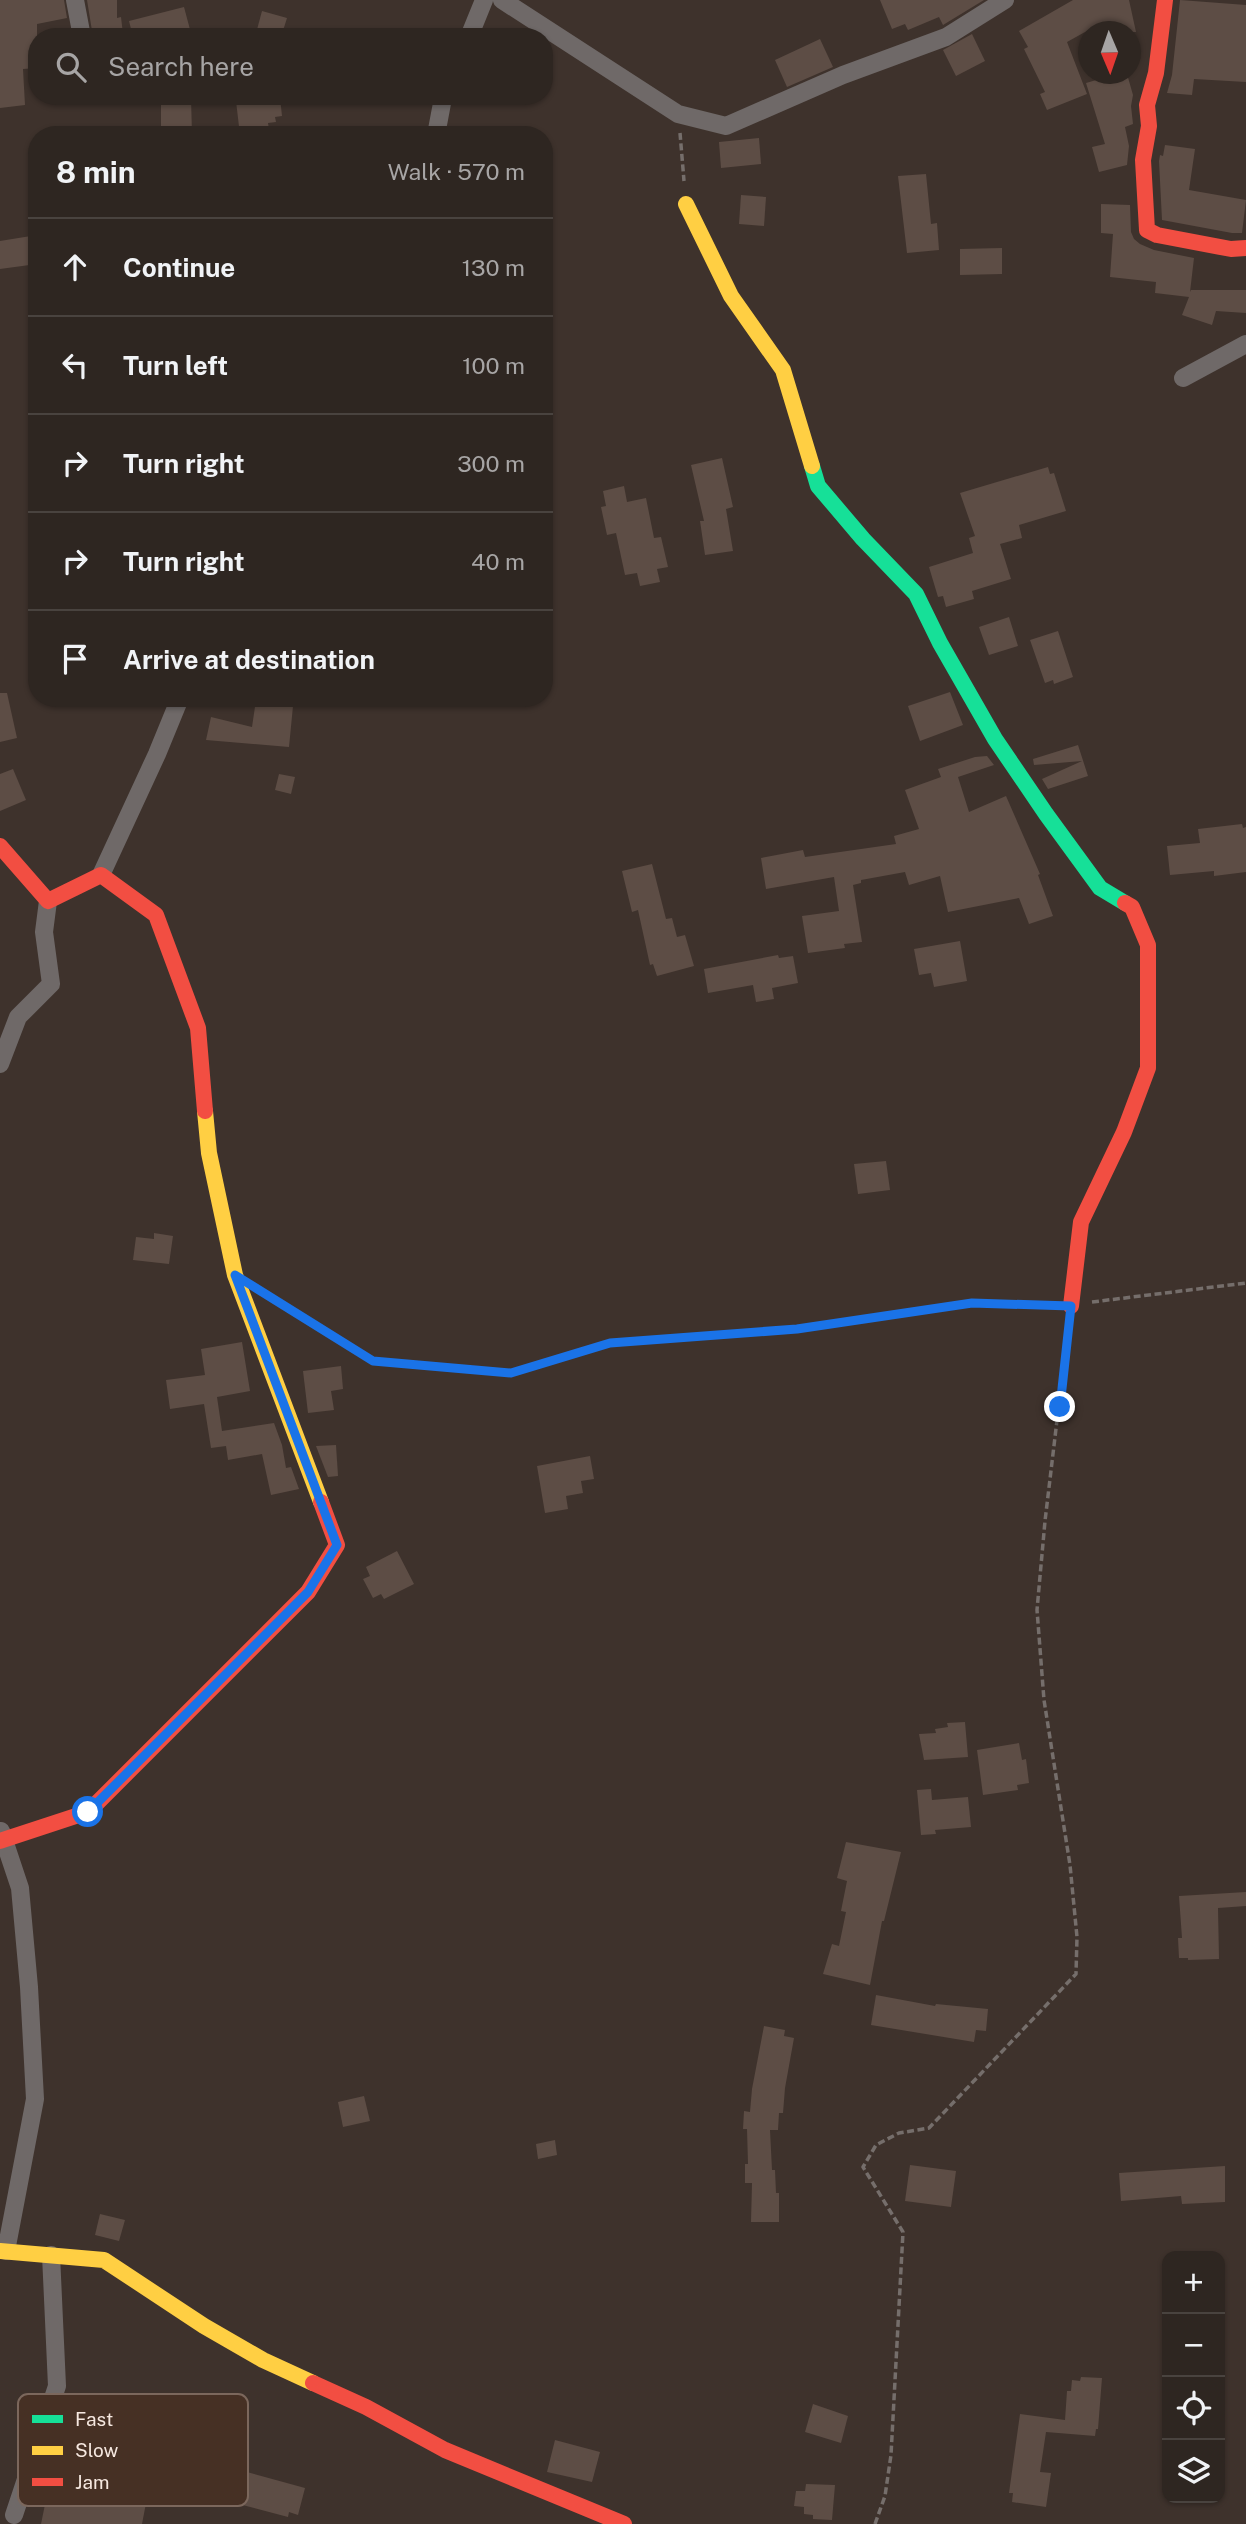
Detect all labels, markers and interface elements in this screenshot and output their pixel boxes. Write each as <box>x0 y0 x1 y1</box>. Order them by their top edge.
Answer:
north arrow <box>1078 21 1141 84</box>
search box <box>28 28 553 105</box>
icon: search <box>52 48 90 86</box>
text: Search here <box>108 51 254 82</box>
text: 8 min <box>56 154 136 190</box>
text: Walk · 570 m <box>388 158 525 185</box>
icon: ahead <box>56 248 94 286</box>
text: Continue <box>123 252 235 283</box>
text: 130 m <box>462 254 525 281</box>
icon: left <box>56 346 94 384</box>
text: Turn left <box>123 350 228 381</box>
text: 100 m <box>462 352 525 379</box>
icon: right <box>56 444 94 482</box>
text: Turn right <box>123 448 245 479</box>
text: 300 m <box>457 450 525 477</box>
icon: right <box>56 542 94 580</box>
text: Turn right <box>123 546 245 577</box>
text: 40 m <box>471 548 525 575</box>
icon: arrive <box>56 640 94 678</box>
text: Arrive at destination <box>123 644 375 675</box>
route end <box>1044 1391 1075 1422</box>
route start <box>72 1796 103 1827</box>
map controls <box>1162 2251 1225 2503</box>
button: + <box>1162 2251 1225 2314</box>
button: − <box>1162 2314 1225 2377</box>
button: locate <box>1162 2377 1225 2440</box>
legend <box>18 2394 248 2506</box>
text: Fast <box>75 2408 113 2430</box>
text: Slow <box>75 2439 119 2461</box>
button: layers <box>1162 2440 1225 2503</box>
text: Jam <box>75 2471 109 2493</box>

